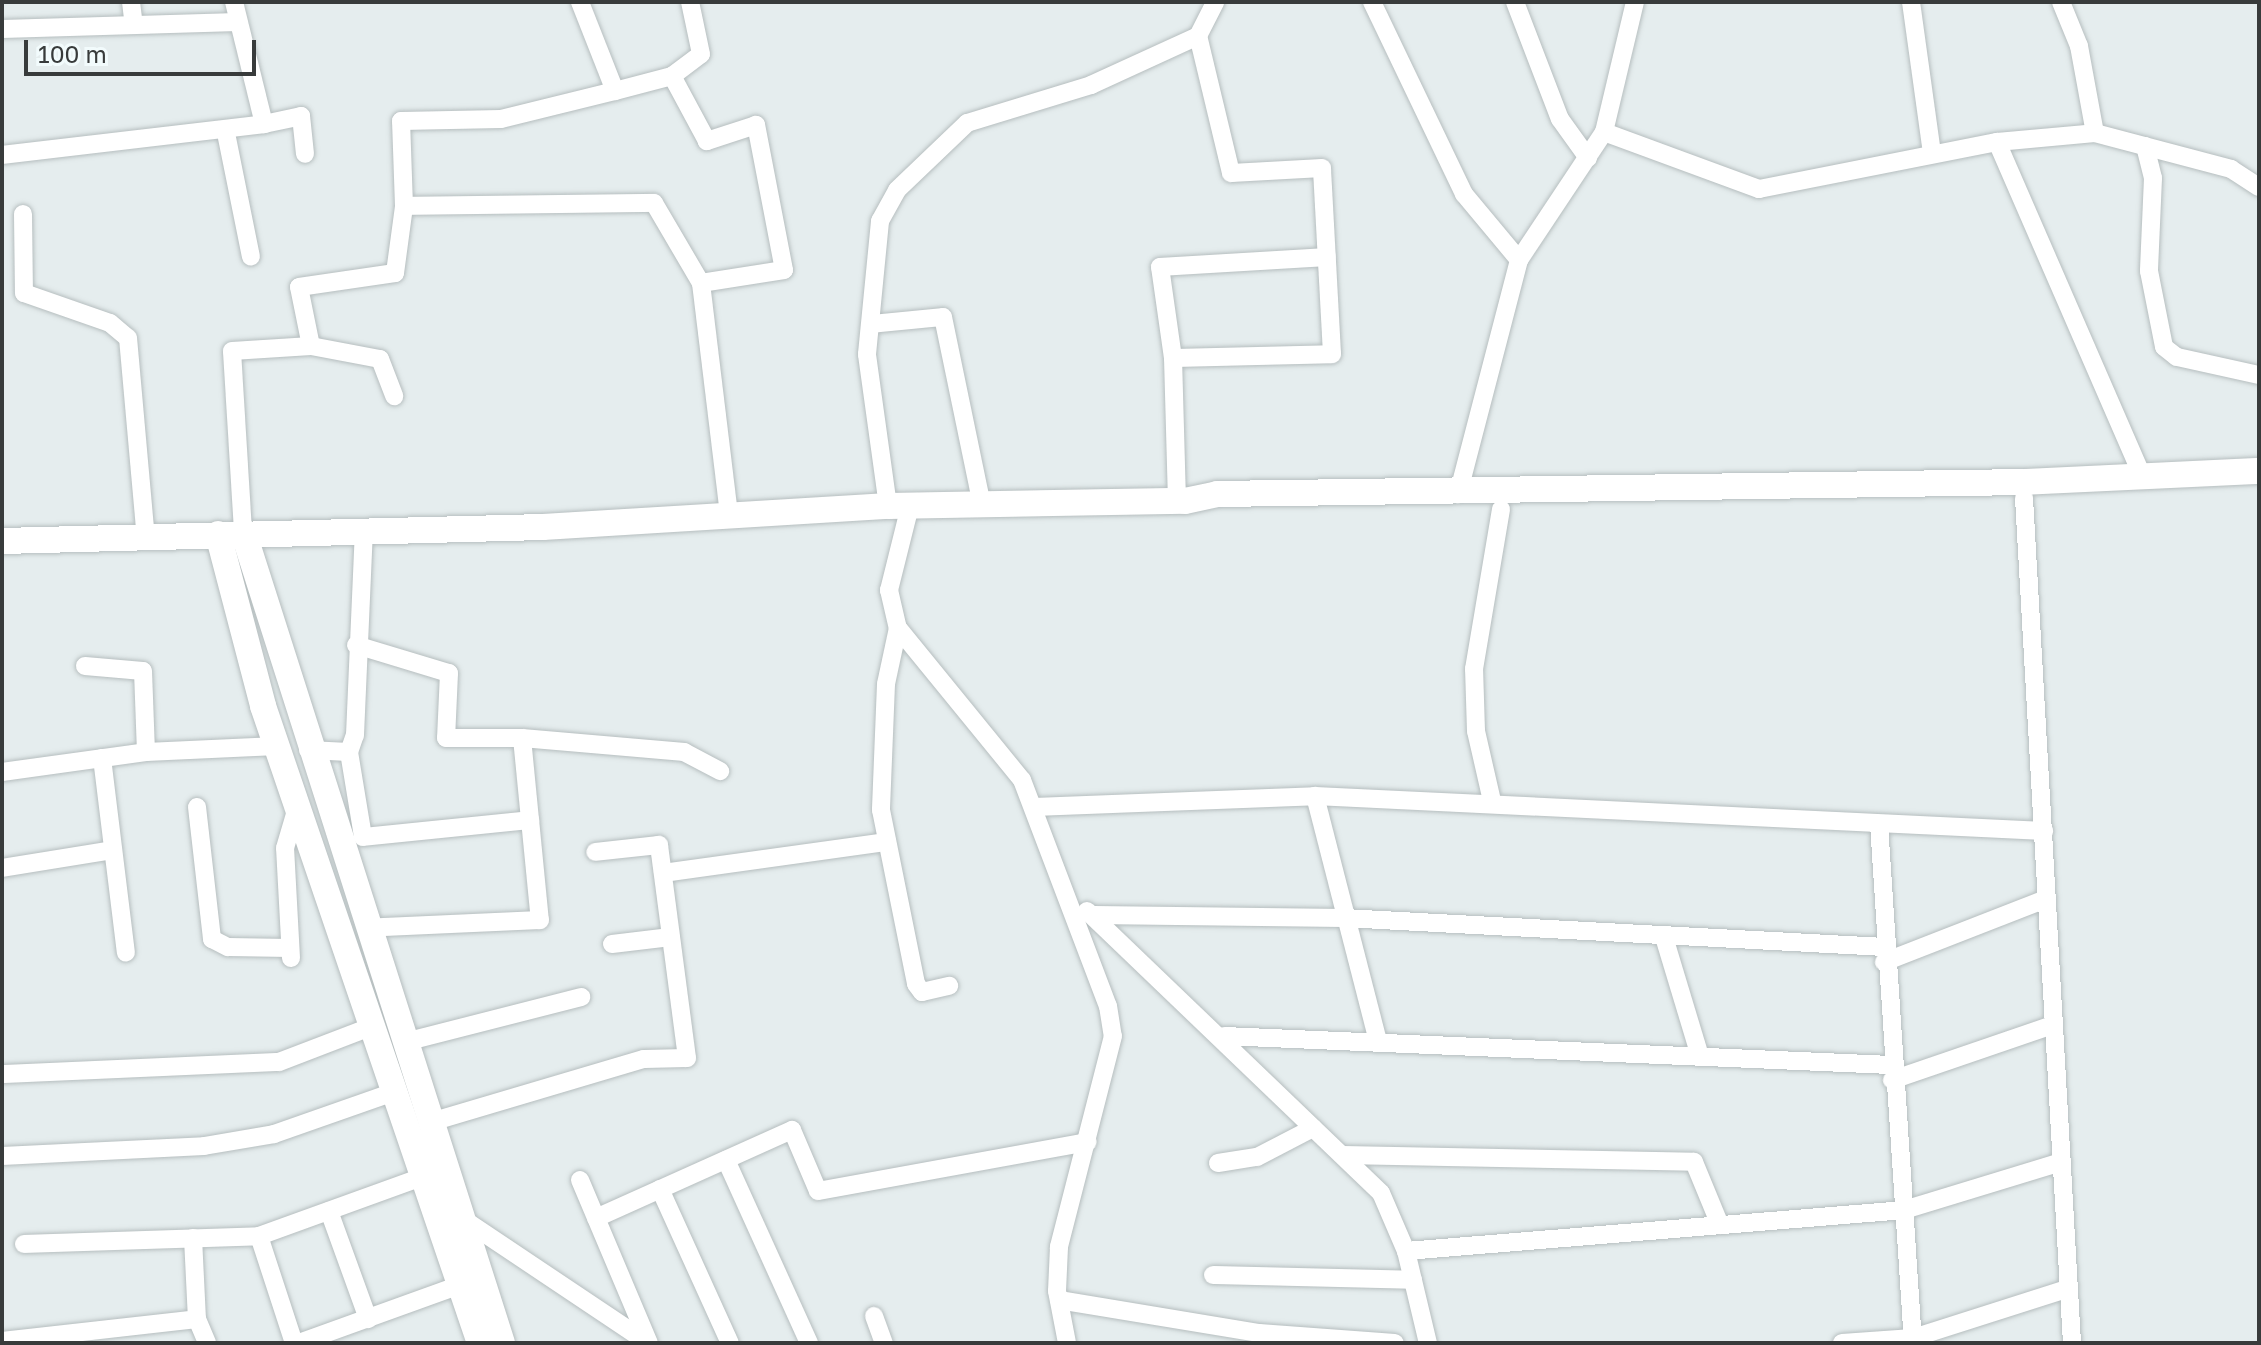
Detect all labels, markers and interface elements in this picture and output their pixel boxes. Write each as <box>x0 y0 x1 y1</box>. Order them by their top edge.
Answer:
scale bar <box>28 24 260 74</box>
text: 100 m <box>38 39 107 68</box>

